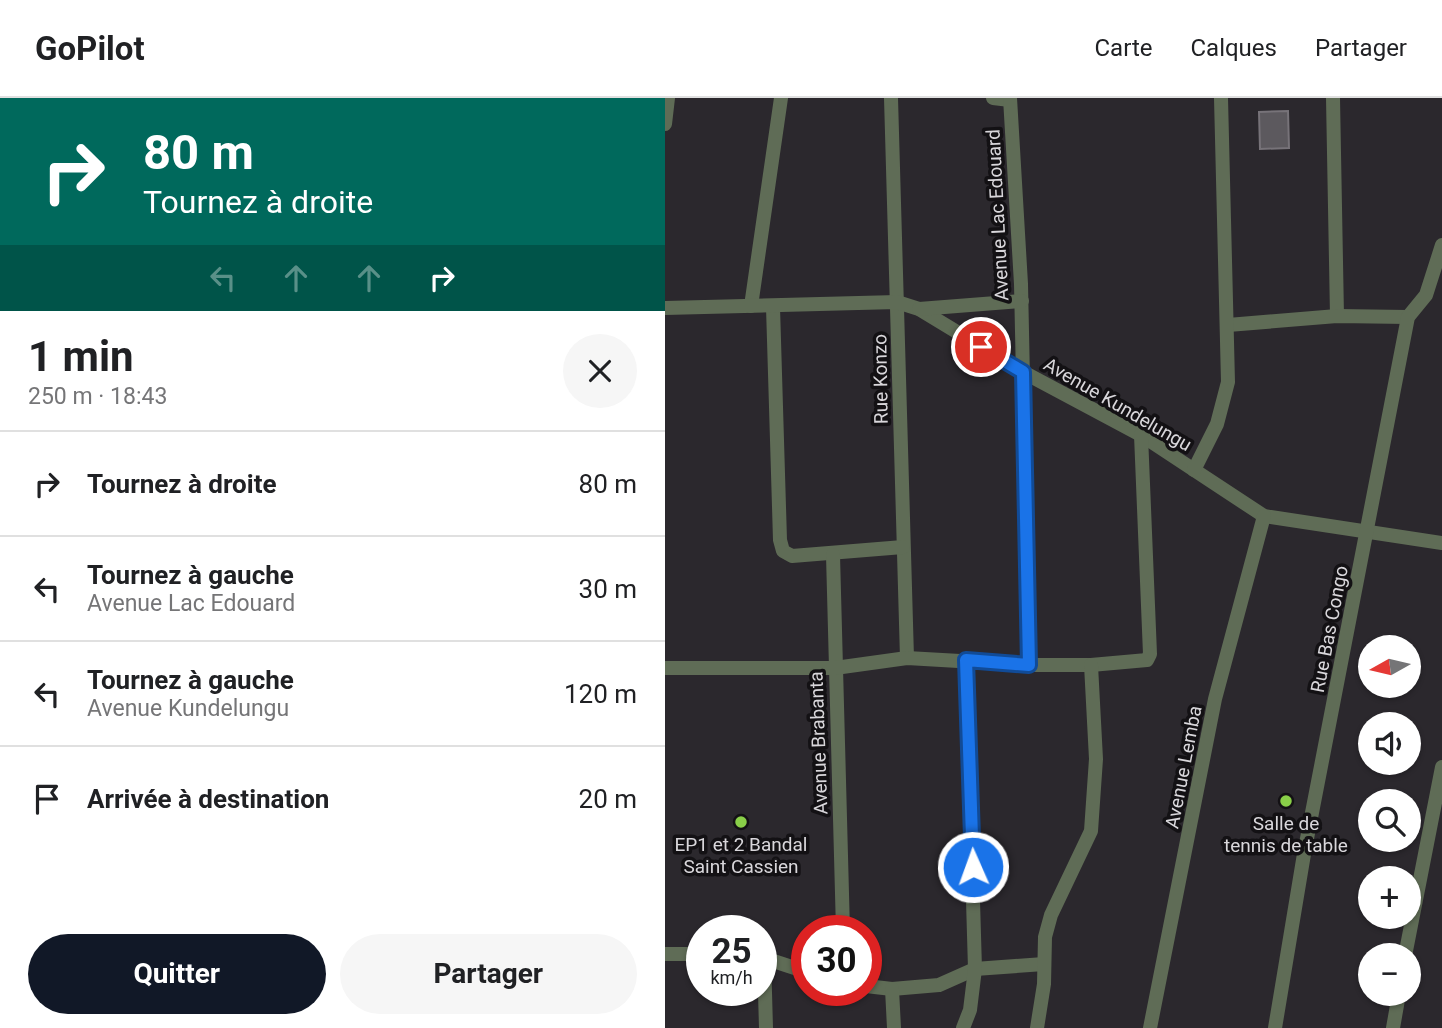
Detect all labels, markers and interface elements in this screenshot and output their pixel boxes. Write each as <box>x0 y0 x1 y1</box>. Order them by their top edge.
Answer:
text: GoPilot <box>35 29 145 68</box>
text: Carte <box>1094 34 1152 62</box>
text: Calques <box>1190 34 1277 62</box>
text: Partager <box>1315 34 1407 62</box>
text: 80 m <box>143 124 254 181</box>
icon: right <box>28 126 119 217</box>
street label: Avenue Lac Edouard <box>982 128 1013 301</box>
text: Tournez à droite <box>143 183 373 221</box>
icon: left <box>204 259 242 297</box>
icon: ahead <box>277 259 315 297</box>
icon: ahead <box>350 259 388 297</box>
icon: right <box>423 259 461 297</box>
pin <box>951 317 1011 377</box>
icon: arrive <box>962 328 1000 366</box>
text: 1 min <box>28 332 134 381</box>
button: close <box>563 334 637 408</box>
street label: Rue Konzo <box>868 334 893 424</box>
street label: Avenue Kundelungu <box>1040 353 1196 456</box>
text: 250 m · 18:43 <box>28 383 167 410</box>
icon: right <box>28 465 66 503</box>
text: Tournez à droite <box>87 469 277 499</box>
text: 80 m <box>579 469 637 499</box>
text: Tournez à gauche <box>87 560 294 590</box>
street label: Rue Bas Congo <box>1306 564 1353 695</box>
icon: left <box>28 570 66 608</box>
text: 30 m <box>579 574 637 604</box>
text: Avenue Lac Edouard <box>87 590 295 617</box>
north arrow <box>1358 635 1421 698</box>
map controls <box>1358 635 1421 1006</box>
text: Tournez à gauche <box>87 665 294 695</box>
street label: Avenue Brabanta <box>805 671 832 815</box>
icon: left <box>28 675 66 713</box>
text: 120 m <box>564 679 637 709</box>
text: Avenue Kundelungu <box>87 695 289 722</box>
street label: Avenue Lemba <box>1160 704 1207 831</box>
button: sound <box>1358 712 1421 775</box>
icon: arrive <box>28 780 66 818</box>
text: Arrivée à destination <box>87 784 329 814</box>
text: 20 m <box>579 784 637 814</box>
button: search <box>1358 789 1421 852</box>
marker: Salle de tennis de table <box>1278 793 1294 809</box>
place label: Salle de tennis de table <box>1224 812 1348 857</box>
marker: EP1 et 2 Bandal Saint Cassien <box>733 814 749 830</box>
position arrow <box>936 830 1010 904</box>
place label: EP1 et 2 Bandal Saint Cassien <box>675 833 807 878</box>
button: + <box>1358 866 1421 929</box>
speed limit sign: 30 <box>791 915 882 1006</box>
text: 25 <box>711 931 752 972</box>
button: Quitter <box>28 934 326 1014</box>
button: Partager <box>340 934 637 1014</box>
button: − <box>1358 943 1421 1006</box>
text: km/h <box>710 967 753 988</box>

